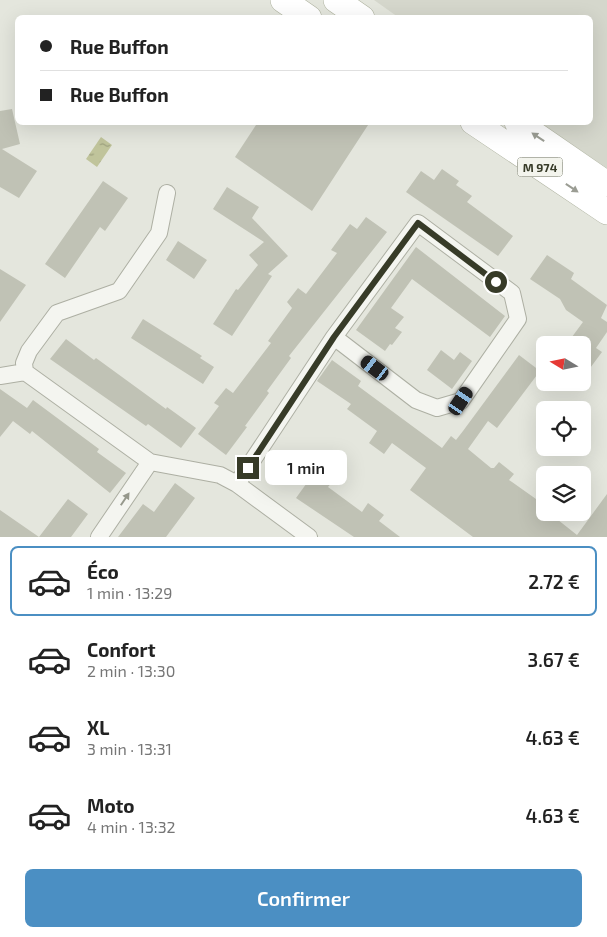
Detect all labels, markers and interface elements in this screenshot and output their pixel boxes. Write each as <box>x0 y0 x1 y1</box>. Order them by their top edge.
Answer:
text: Rue Buffon <box>70 35 169 58</box>
text: Rue Buffon <box>70 83 169 106</box>
one-way arrow <box>531 132 545 142</box>
road number: M 974 <box>518 158 562 176</box>
one-way arrow <box>565 183 579 193</box>
route start <box>485 271 507 293</box>
north arrow <box>536 336 591 391</box>
map controls <box>536 336 591 521</box>
car <box>358 353 391 383</box>
car <box>446 384 475 418</box>
button: locate <box>536 401 591 456</box>
callout: 1 min <box>266 450 348 486</box>
route end <box>237 457 259 479</box>
text: 1 min <box>287 458 325 477</box>
button: layers <box>536 466 591 521</box>
one-way arrow <box>120 493 130 506</box>
icon: car <box>27 559 72 604</box>
text: Éco <box>87 560 119 583</box>
text: 2.72 € <box>528 570 580 593</box>
text: 1 min · 13:29 <box>87 583 172 602</box>
icon: car <box>27 637 72 682</box>
text: Confort <box>87 638 155 661</box>
text: 3.67 € <box>528 648 580 671</box>
text: 2 min · 13:30 <box>87 661 175 680</box>
icon: car <box>27 715 72 760</box>
text: XL <box>87 716 109 739</box>
text: 4.63 € <box>525 726 580 749</box>
text: 3 min · 13:31 <box>87 739 172 758</box>
icon: car <box>27 793 72 838</box>
text: Moto <box>87 794 135 817</box>
text: 4.63 € <box>525 804 580 827</box>
text: 4 min · 13:32 <box>87 817 176 836</box>
button: Confirmer <box>25 869 582 927</box>

